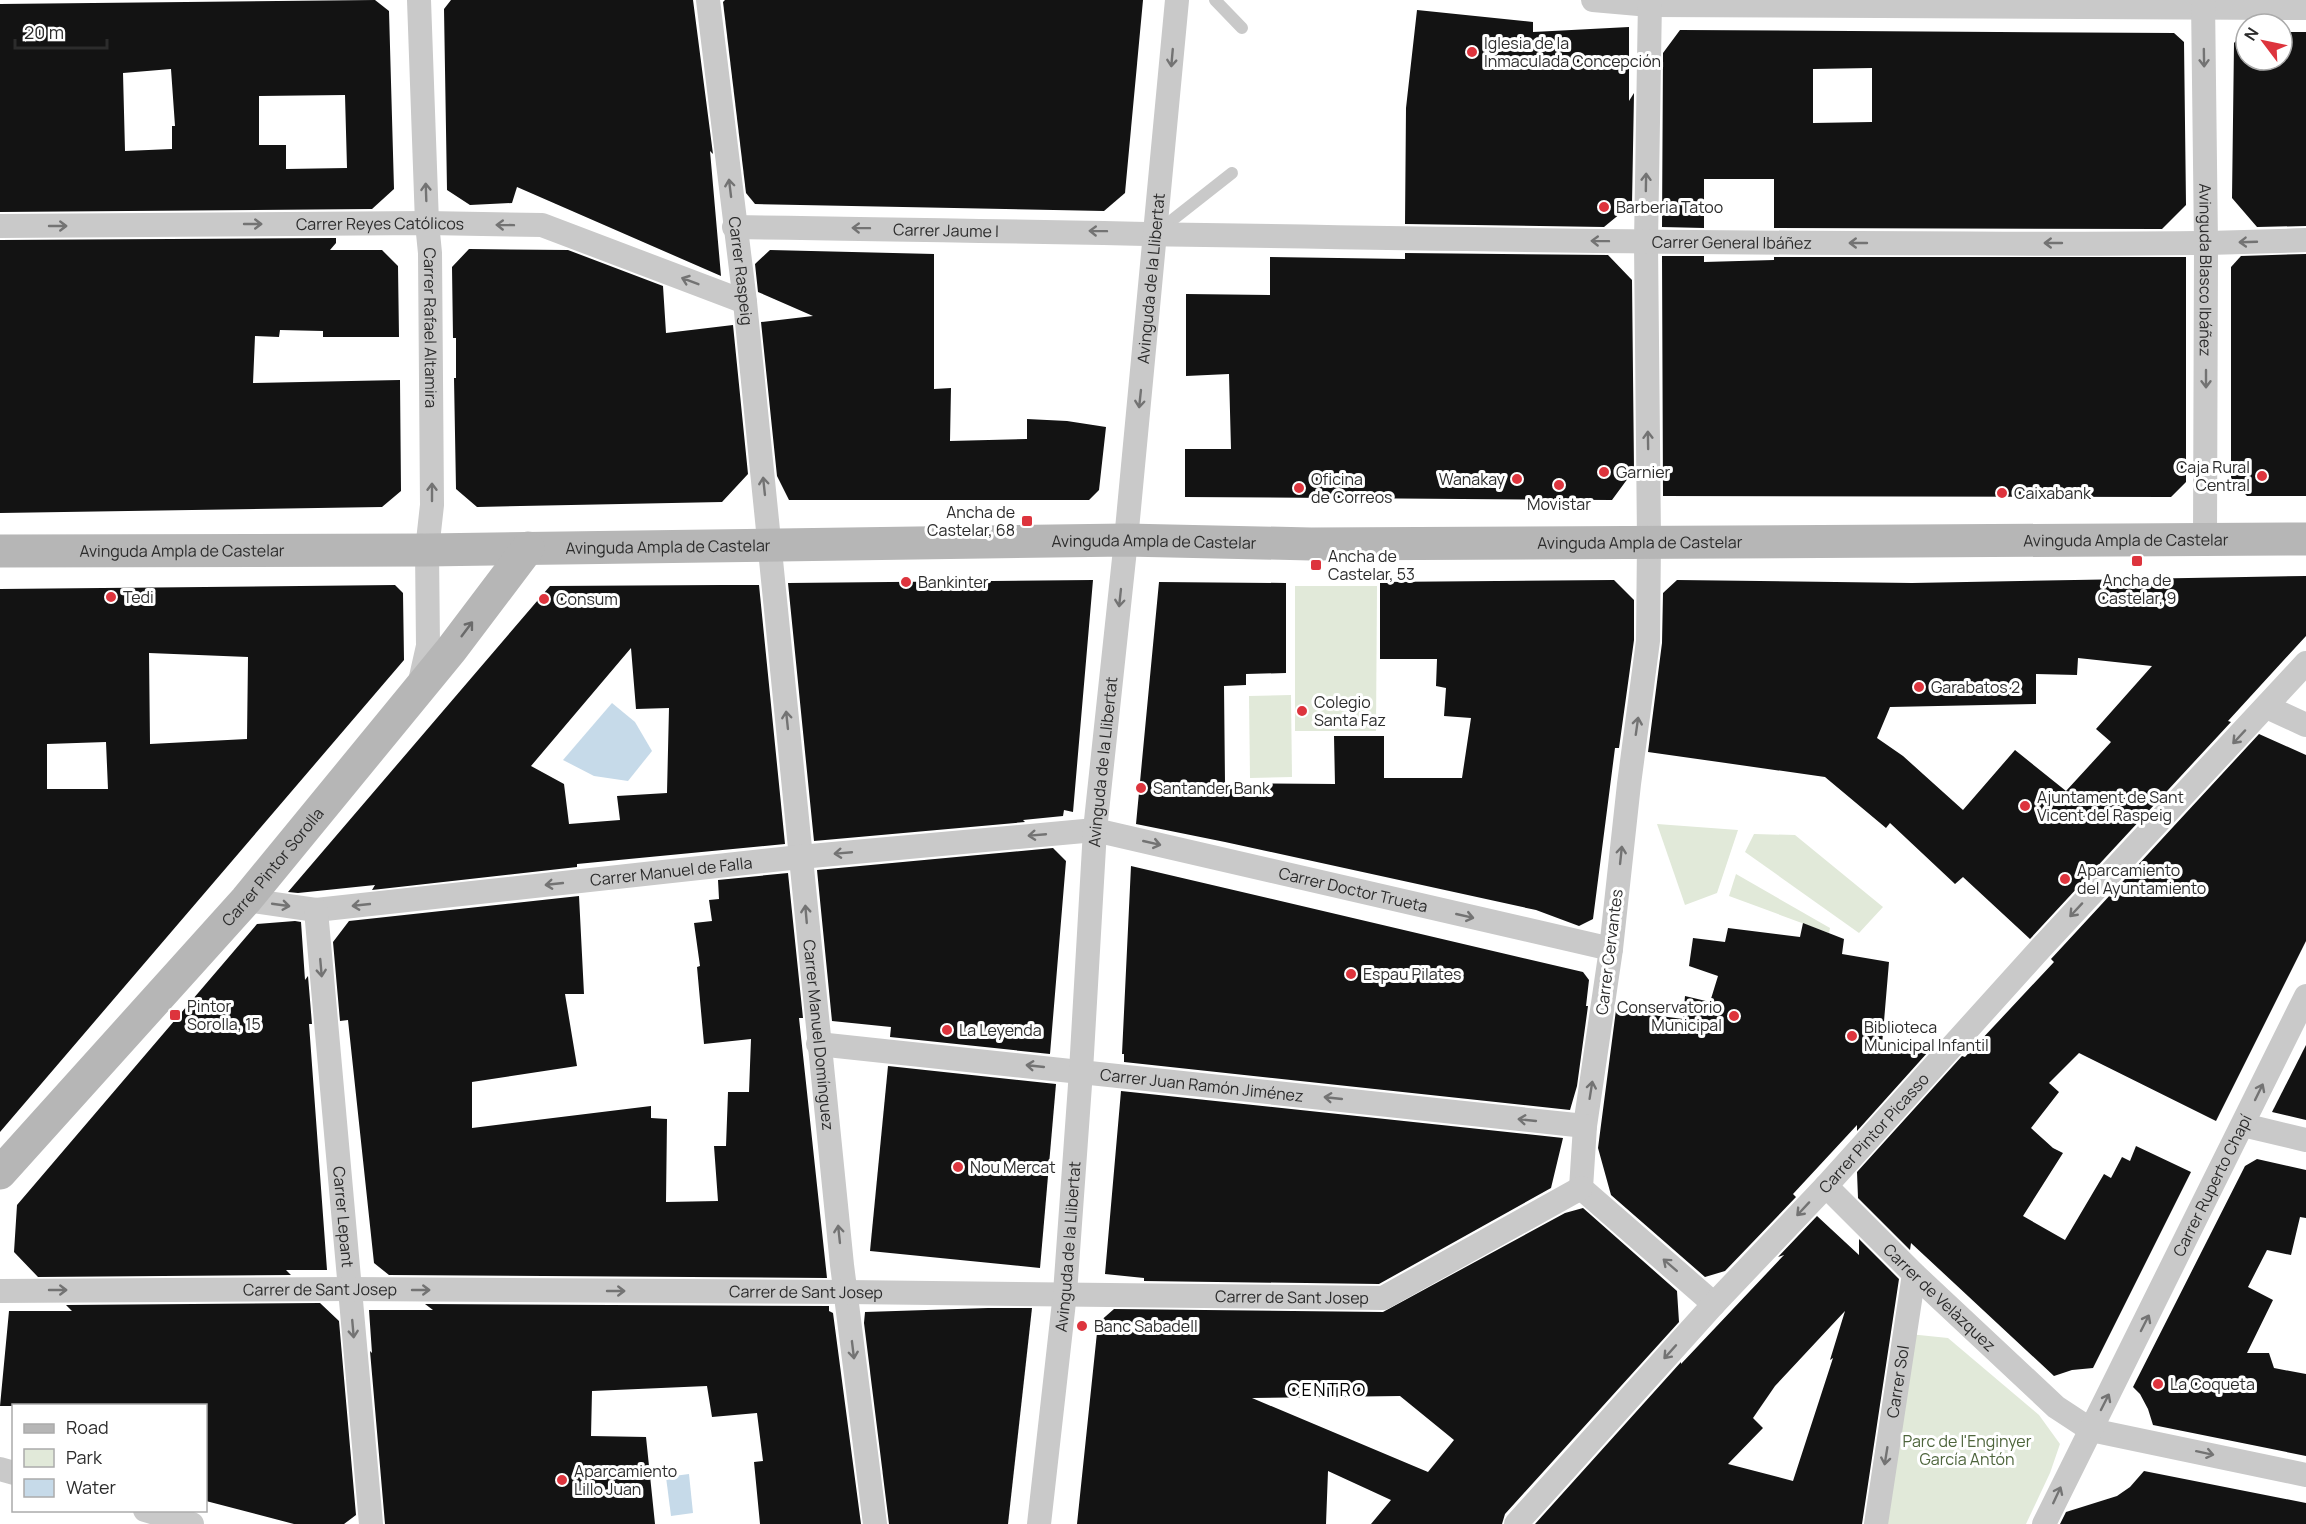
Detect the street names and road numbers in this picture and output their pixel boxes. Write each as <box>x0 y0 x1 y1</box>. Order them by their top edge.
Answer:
street label: Avinguda Blasco Ibáñez <box>2194 183 2217 357</box>
street label: Avinguda de la Llibertat <box>1132 192 1170 365</box>
street label: Carrer Reyes Católicos <box>296 212 464 235</box>
street label: Carrer Raspeig <box>724 215 758 326</box>
street label: Carrer Jaume I <box>893 218 999 242</box>
street label: Carrer General Ibáñez <box>1652 231 1812 254</box>
street label: Carrer Rafael Altamira <box>419 247 442 408</box>
street label: Avinguda Ampla de Castelar <box>2023 528 2229 551</box>
street label: Avinguda Ampla de Castelar <box>1051 529 1257 554</box>
street label: Avinguda Ampla de Castelar <box>1537 531 1743 554</box>
street label: Avinguda Ampla de Castelar <box>565 534 771 559</box>
street label: Avinguda Ampla de Castelar <box>79 539 285 562</box>
street label: Avinguda de la Llibertat <box>1083 675 1122 848</box>
street label: Carrer Pintor Sorolla <box>217 803 329 931</box>
street label: Carrer Manuel de Falla <box>589 851 753 891</box>
street label: Carrer Doctor Trueta <box>1277 862 1430 917</box>
street label: Carrer Cervantes <box>1590 888 1628 1016</box>
street label: Carrer Manuel Domínguez <box>798 939 839 1131</box>
street label: Carrer Juan Ramón Jiménez <box>1099 1063 1305 1107</box>
street label: Carrer Pintor Picasso <box>1814 1068 1934 1198</box>
street label: Carrer Ruperto Chapí <box>2167 1110 2257 1260</box>
street label: Avinguda de la Llibertat <box>1050 1160 1085 1333</box>
street label: Carrer Lepant <box>328 1165 359 1268</box>
street label: Carrer de Velàzquez <box>1878 1238 2001 1356</box>
street label: Carrer de Sant Josep <box>243 1278 397 1301</box>
street label: Carrer de Sant Josep <box>729 1280 883 1303</box>
street label: Carrer de Sant Josep <box>1215 1285 1369 1309</box>
street label: Carrer Sol <box>1881 1344 1914 1419</box>

